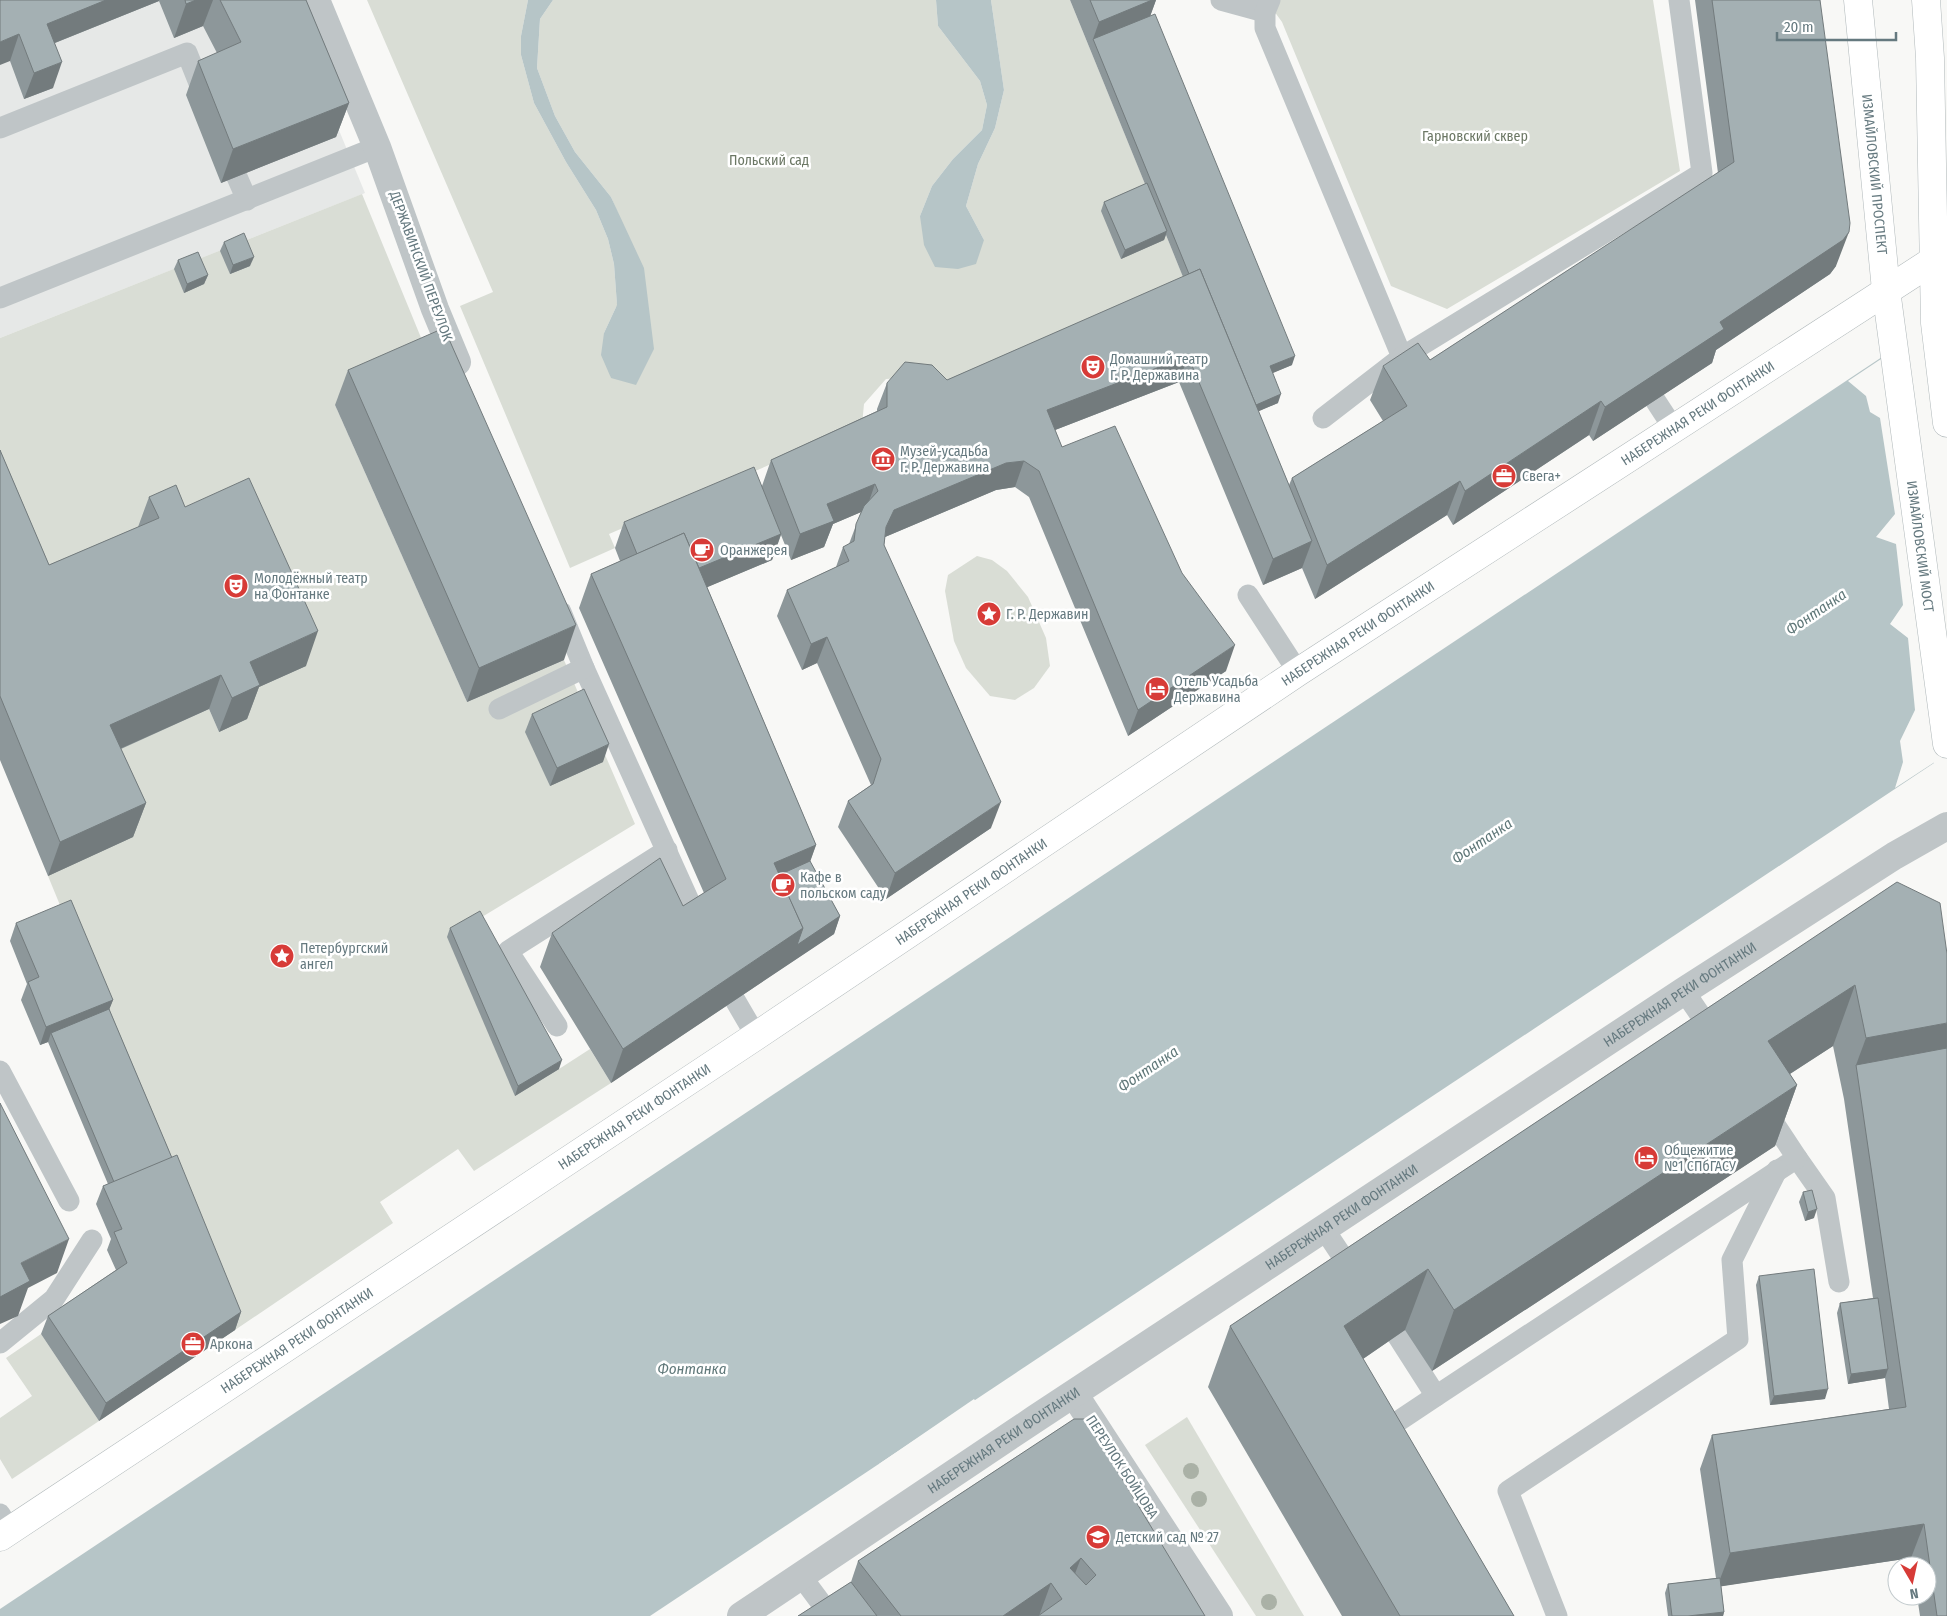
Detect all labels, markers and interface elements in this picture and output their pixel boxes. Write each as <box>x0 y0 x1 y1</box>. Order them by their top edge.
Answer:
scale bar <box>1777 10 1896 42</box>
text: 20 m <box>1784 18 1814 36</box>
street label: ИЗМАЙЛОВСКИЙ ПРОСПЕКТ <box>1859 93 1891 256</box>
park label: Гарновский сквер <box>1422 128 1528 145</box>
park label: Польский сад <box>729 152 809 169</box>
street label: ДЕРЖАВИНСКИЙ ПЕРЕУЛОК <box>386 188 456 344</box>
place label: Домашний театр Г. Р. Державина <box>1109 351 1208 384</box>
theatre icon: Домашний театр Г. Р. Державина <box>1080 354 1106 380</box>
street label: НАБЕРЕЖНАЯ РЕКИ ФОНТАНКИ <box>1618 357 1778 469</box>
place label: Музей-усадьба Г. Р. Державина <box>900 443 990 476</box>
museum icon: Музей-усадьба Г. Р. Державина <box>870 446 896 472</box>
office icon: Свега+ <box>1491 463 1517 489</box>
place label: Свега+ <box>1522 468 1561 485</box>
street label: ИЗМАЙЛОВСКИЙ МОСТ <box>1903 479 1938 614</box>
cafe icon: Оранжерея <box>689 537 715 563</box>
place label: Оранжерея <box>720 542 787 559</box>
place label: Молодёжный театр на Фонтанке <box>254 570 368 603</box>
theatre icon: Молодёжный театр на Фонтанке <box>223 573 249 599</box>
street label: НАБЕРЕЖНАЯ РЕКИ ФОНТАНКИ <box>1278 577 1438 689</box>
water label: Фонтанка <box>1782 585 1850 639</box>
place icon: Г. Р. Державин <box>976 601 1002 627</box>
place label: Г. Р. Державин <box>1006 606 1089 623</box>
place label: Отель Усадьба Державина <box>1173 673 1259 706</box>
hotel icon: Отель Усадьба Державина <box>1144 676 1170 702</box>
water label: Фонтанка <box>1448 814 1516 868</box>
street label: НАБЕРЕЖНАЯ РЕКИ ФОНТАНКИ <box>892 835 1050 949</box>
place label: Кафе в польском саду <box>800 869 887 902</box>
cafe icon: Кафе в польском саду <box>770 872 796 898</box>
street label: НАБЕРЕЖНАЯ РЕКИ ФОНТАНКИ <box>1600 938 1760 1050</box>
place label: Петербургский ангел <box>300 940 388 973</box>
place icon: Петербургский ангел <box>269 943 295 969</box>
water label: Фонтанка <box>1114 1042 1182 1096</box>
street label: НАБЕРЕЖНАЯ РЕКИ ФОНТАНКИ <box>555 1060 714 1173</box>
place label: Общежитие №1 СПбГАСУ <box>1664 1142 1736 1175</box>
hotel icon: Общежитие №1 СПбГАСУ <box>1633 1145 1659 1171</box>
street label: НАБЕРЕЖНАЯ РЕКИ ФОНТАНКИ <box>1262 1160 1421 1273</box>
street label: НАБЕРЕЖНАЯ РЕКИ ФОНТАНКИ <box>217 1284 376 1397</box>
office icon: Аркона <box>180 1331 206 1357</box>
place label: Аркона <box>210 1336 253 1353</box>
water label: Фонтанка <box>657 1360 727 1378</box>
street label: НАБЕРЕЖНАЯ РЕКИ ФОНТАНКИ <box>924 1383 1083 1497</box>
street label: ПЕРЕУЛОК БОЙЦОВА <box>1082 1412 1162 1522</box>
school or university icon: Детский сад № 27 <box>1085 1524 1111 1550</box>
place label: Детский сад № 27 <box>1115 1529 1219 1546</box>
north arrow <box>1887 1556 1937 1606</box>
text: N <box>1908 1584 1919 1602</box>

